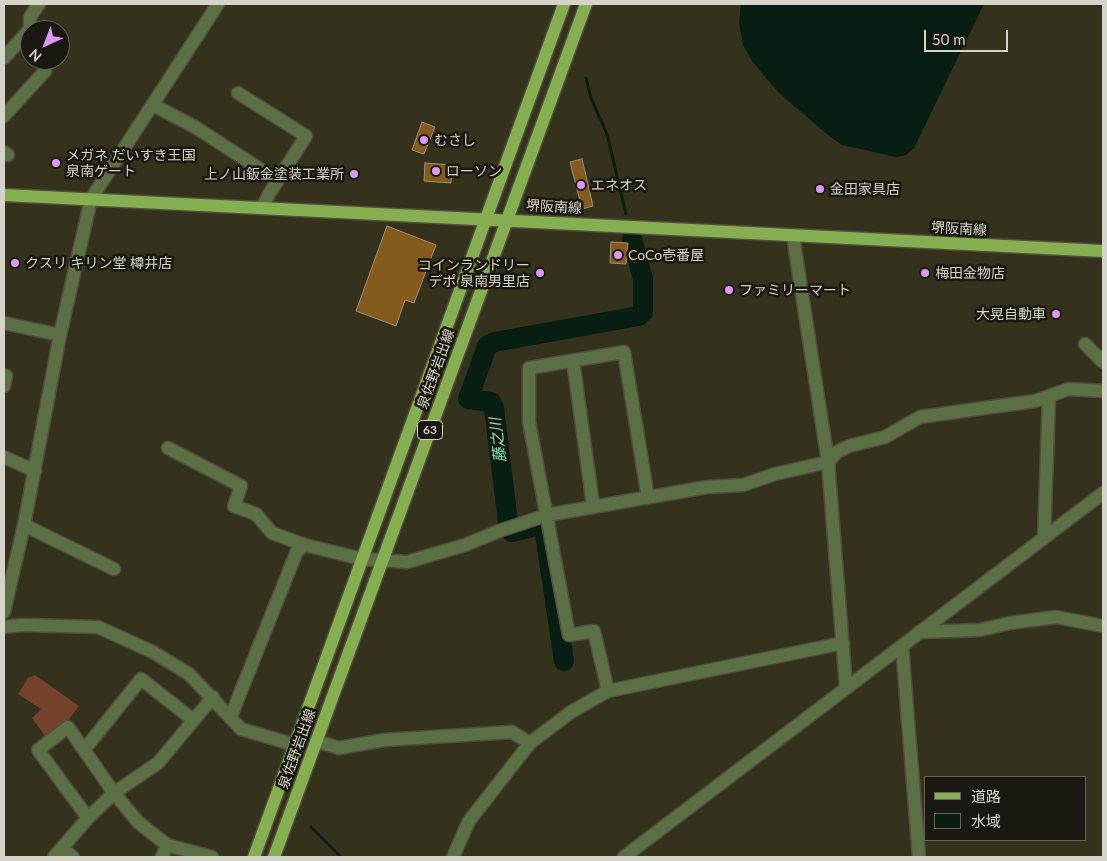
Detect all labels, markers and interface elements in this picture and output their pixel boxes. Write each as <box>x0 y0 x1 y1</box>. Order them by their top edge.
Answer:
north arrow <box>20 20 70 70</box>
scale bar <box>927 20 1011 52</box>
text: 50 m <box>932 30 966 48</box>
text: N <box>25 46 45 66</box>
place label: むさし <box>434 132 476 148</box>
marker: むさし <box>418 134 430 146</box>
place label: メガネ だいすき王国 泉南ゲート <box>66 147 196 180</box>
marker: メガネ だいすき王国 泉南ゲート <box>50 157 62 169</box>
place label: ローソン <box>446 163 502 179</box>
marker: ローソン <box>430 165 442 177</box>
place label: 上ノ山鈑金塗装工業所 <box>204 166 344 182</box>
marker: 上ノ山鈑金塗装工業所 <box>348 168 360 180</box>
place label: エネオス <box>591 177 647 193</box>
marker: エネオス <box>575 179 587 191</box>
place label: 金田家具店 <box>830 181 900 197</box>
marker: 金田家具店 <box>814 183 826 195</box>
street label: 堺阪南線 <box>526 197 582 217</box>
street label: 堺阪南線 <box>931 219 987 239</box>
place label: CoCo壱番屋 <box>628 247 704 263</box>
marker: CoCo壱番屋 <box>612 249 624 261</box>
place label: クスリ キリン堂 樽井店 <box>25 255 172 271</box>
marker: クスリ キリン堂 樽井店 <box>9 257 21 269</box>
place label: コインランドリー デポ 泉南男里店 <box>418 257 530 290</box>
place label: 梅田金物店 <box>935 265 1005 281</box>
marker: コインランドリー デポ 泉南男里店 <box>534 267 546 279</box>
marker: 梅田金物店 <box>919 267 931 279</box>
place label: ファミリーマート <box>739 282 851 298</box>
marker: ファミリーマート <box>723 284 735 296</box>
place label: 大晃自動車 <box>976 306 1046 322</box>
marker: 大晃自動車 <box>1050 308 1062 320</box>
street label: 泉佐野岩出線 <box>414 327 458 411</box>
water label: 藤之川 <box>486 417 510 463</box>
road number: 63 <box>418 420 442 440</box>
street label: 泉佐野岩出線 <box>275 707 319 791</box>
legend <box>924 776 1087 841</box>
text: 道路 <box>971 787 1001 805</box>
text: 水域 <box>971 812 1001 830</box>

